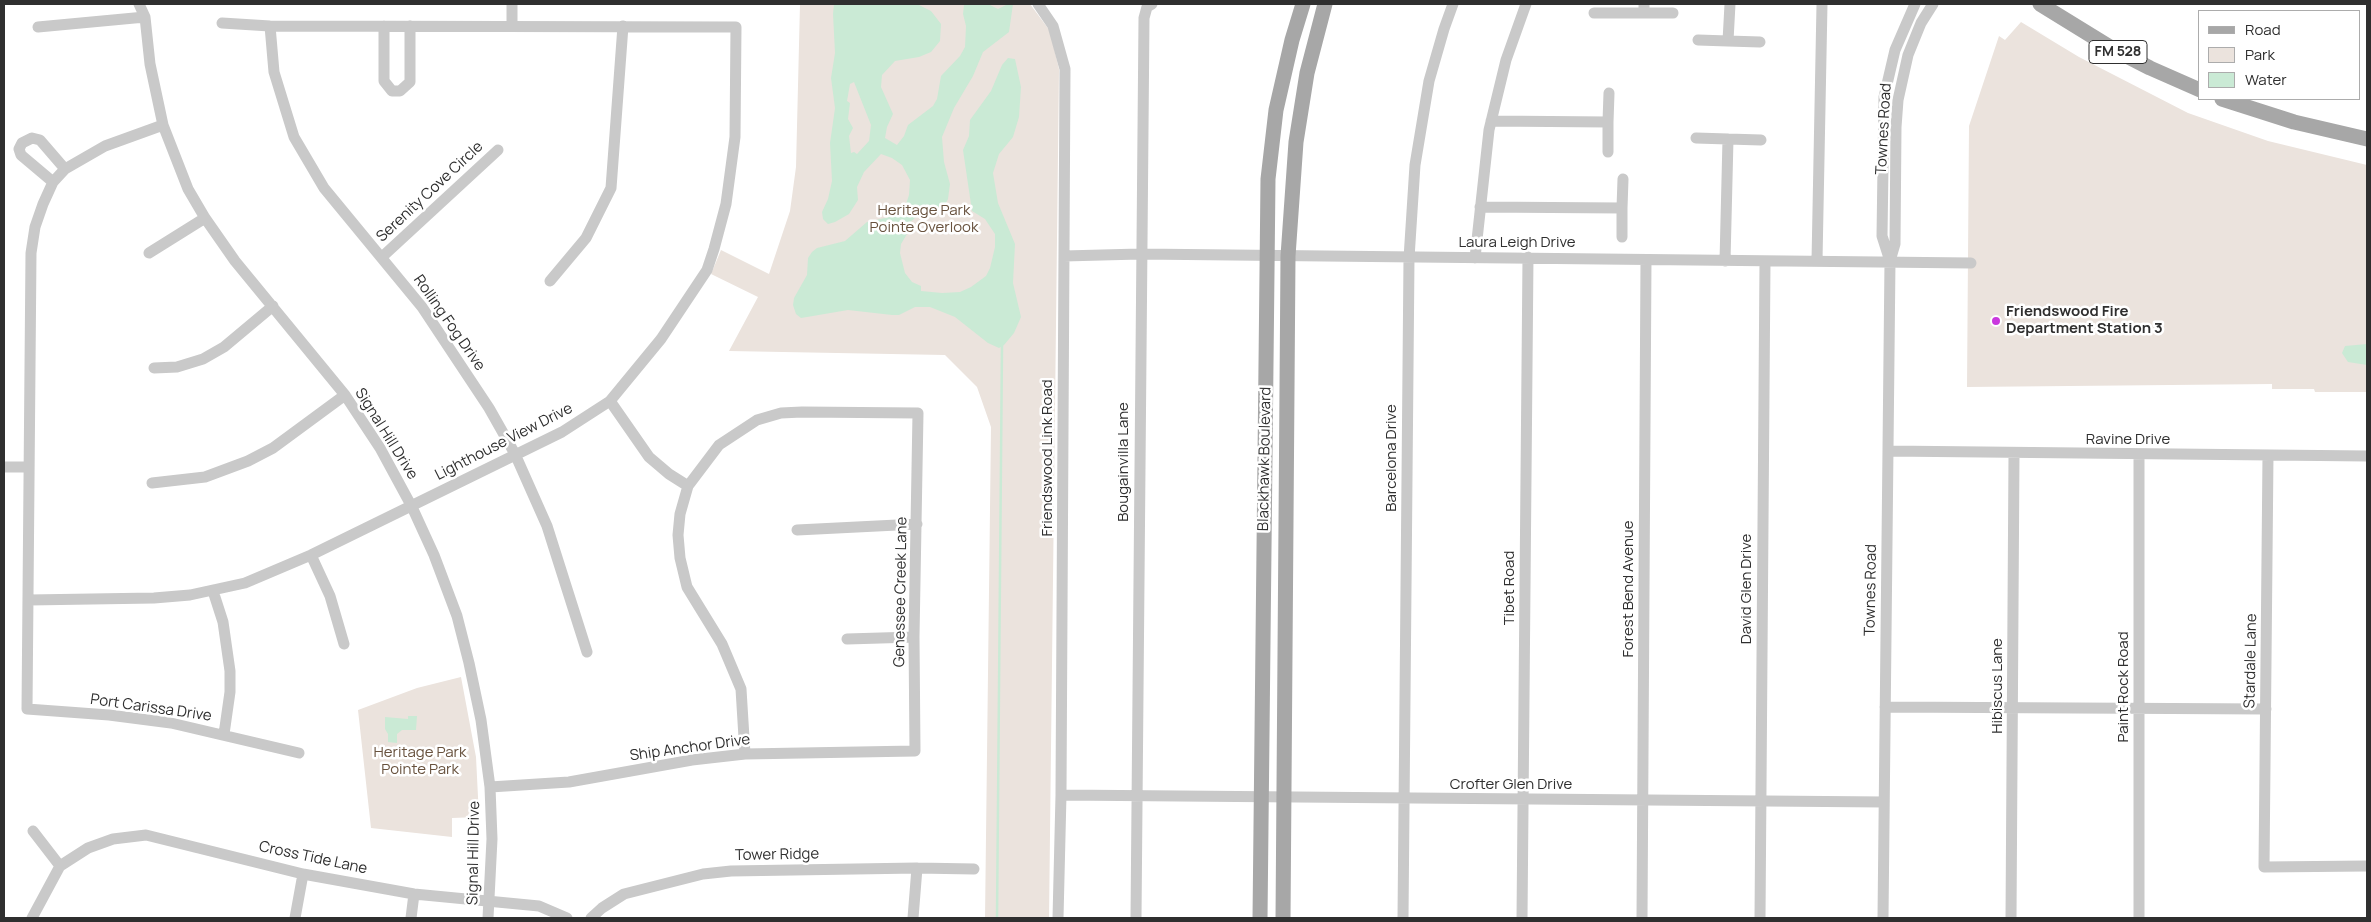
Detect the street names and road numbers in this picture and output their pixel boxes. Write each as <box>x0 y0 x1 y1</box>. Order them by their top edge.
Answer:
road number: FM 528 <box>2089 41 2147 64</box>
street label: Townes Road <box>1873 83 1895 175</box>
street label: Serenity Cove Circle <box>373 138 487 246</box>
street label: Laura Leigh Drive <box>1458 234 1576 252</box>
street label: Rolling Fog Drive <box>409 272 489 374</box>
street label: Friendswood Link Road <box>1039 379 1057 537</box>
street label: Signal Hill Drive <box>351 385 421 483</box>
street label: Blackhawk Boulevard <box>1255 387 1275 531</box>
street label: Lighthouse View Drive <box>432 400 576 484</box>
street label: Bougainvilla Lane <box>1115 402 1133 522</box>
street label: Barcelona Drive <box>1383 404 1401 512</box>
street label: Ravine Drive <box>2086 431 2170 449</box>
street label: Genessee Creek Lane <box>891 517 911 667</box>
street label: Forest Bend Avenue <box>1620 521 1638 657</box>
street label: David Glen Drive <box>1738 534 1756 644</box>
street label: Townes Road <box>1861 544 1881 636</box>
street label: Tibet Road <box>1501 551 1519 625</box>
street label: Stardale Lane <box>2241 613 2261 709</box>
street label: Paint Rock Road <box>2115 631 2133 743</box>
street label: Hibiscus Lane <box>1989 638 2007 734</box>
street label: Port Carissa Drive <box>89 691 213 725</box>
street label: Ship Anchor Drive <box>629 731 751 765</box>
street label: Crofter Glen Drive <box>1450 776 1572 794</box>
street label: Signal Hill Drive <box>464 801 484 905</box>
street label: Cross Tide Lane <box>257 838 369 878</box>
street label: Tower Ridge <box>735 845 819 865</box>

